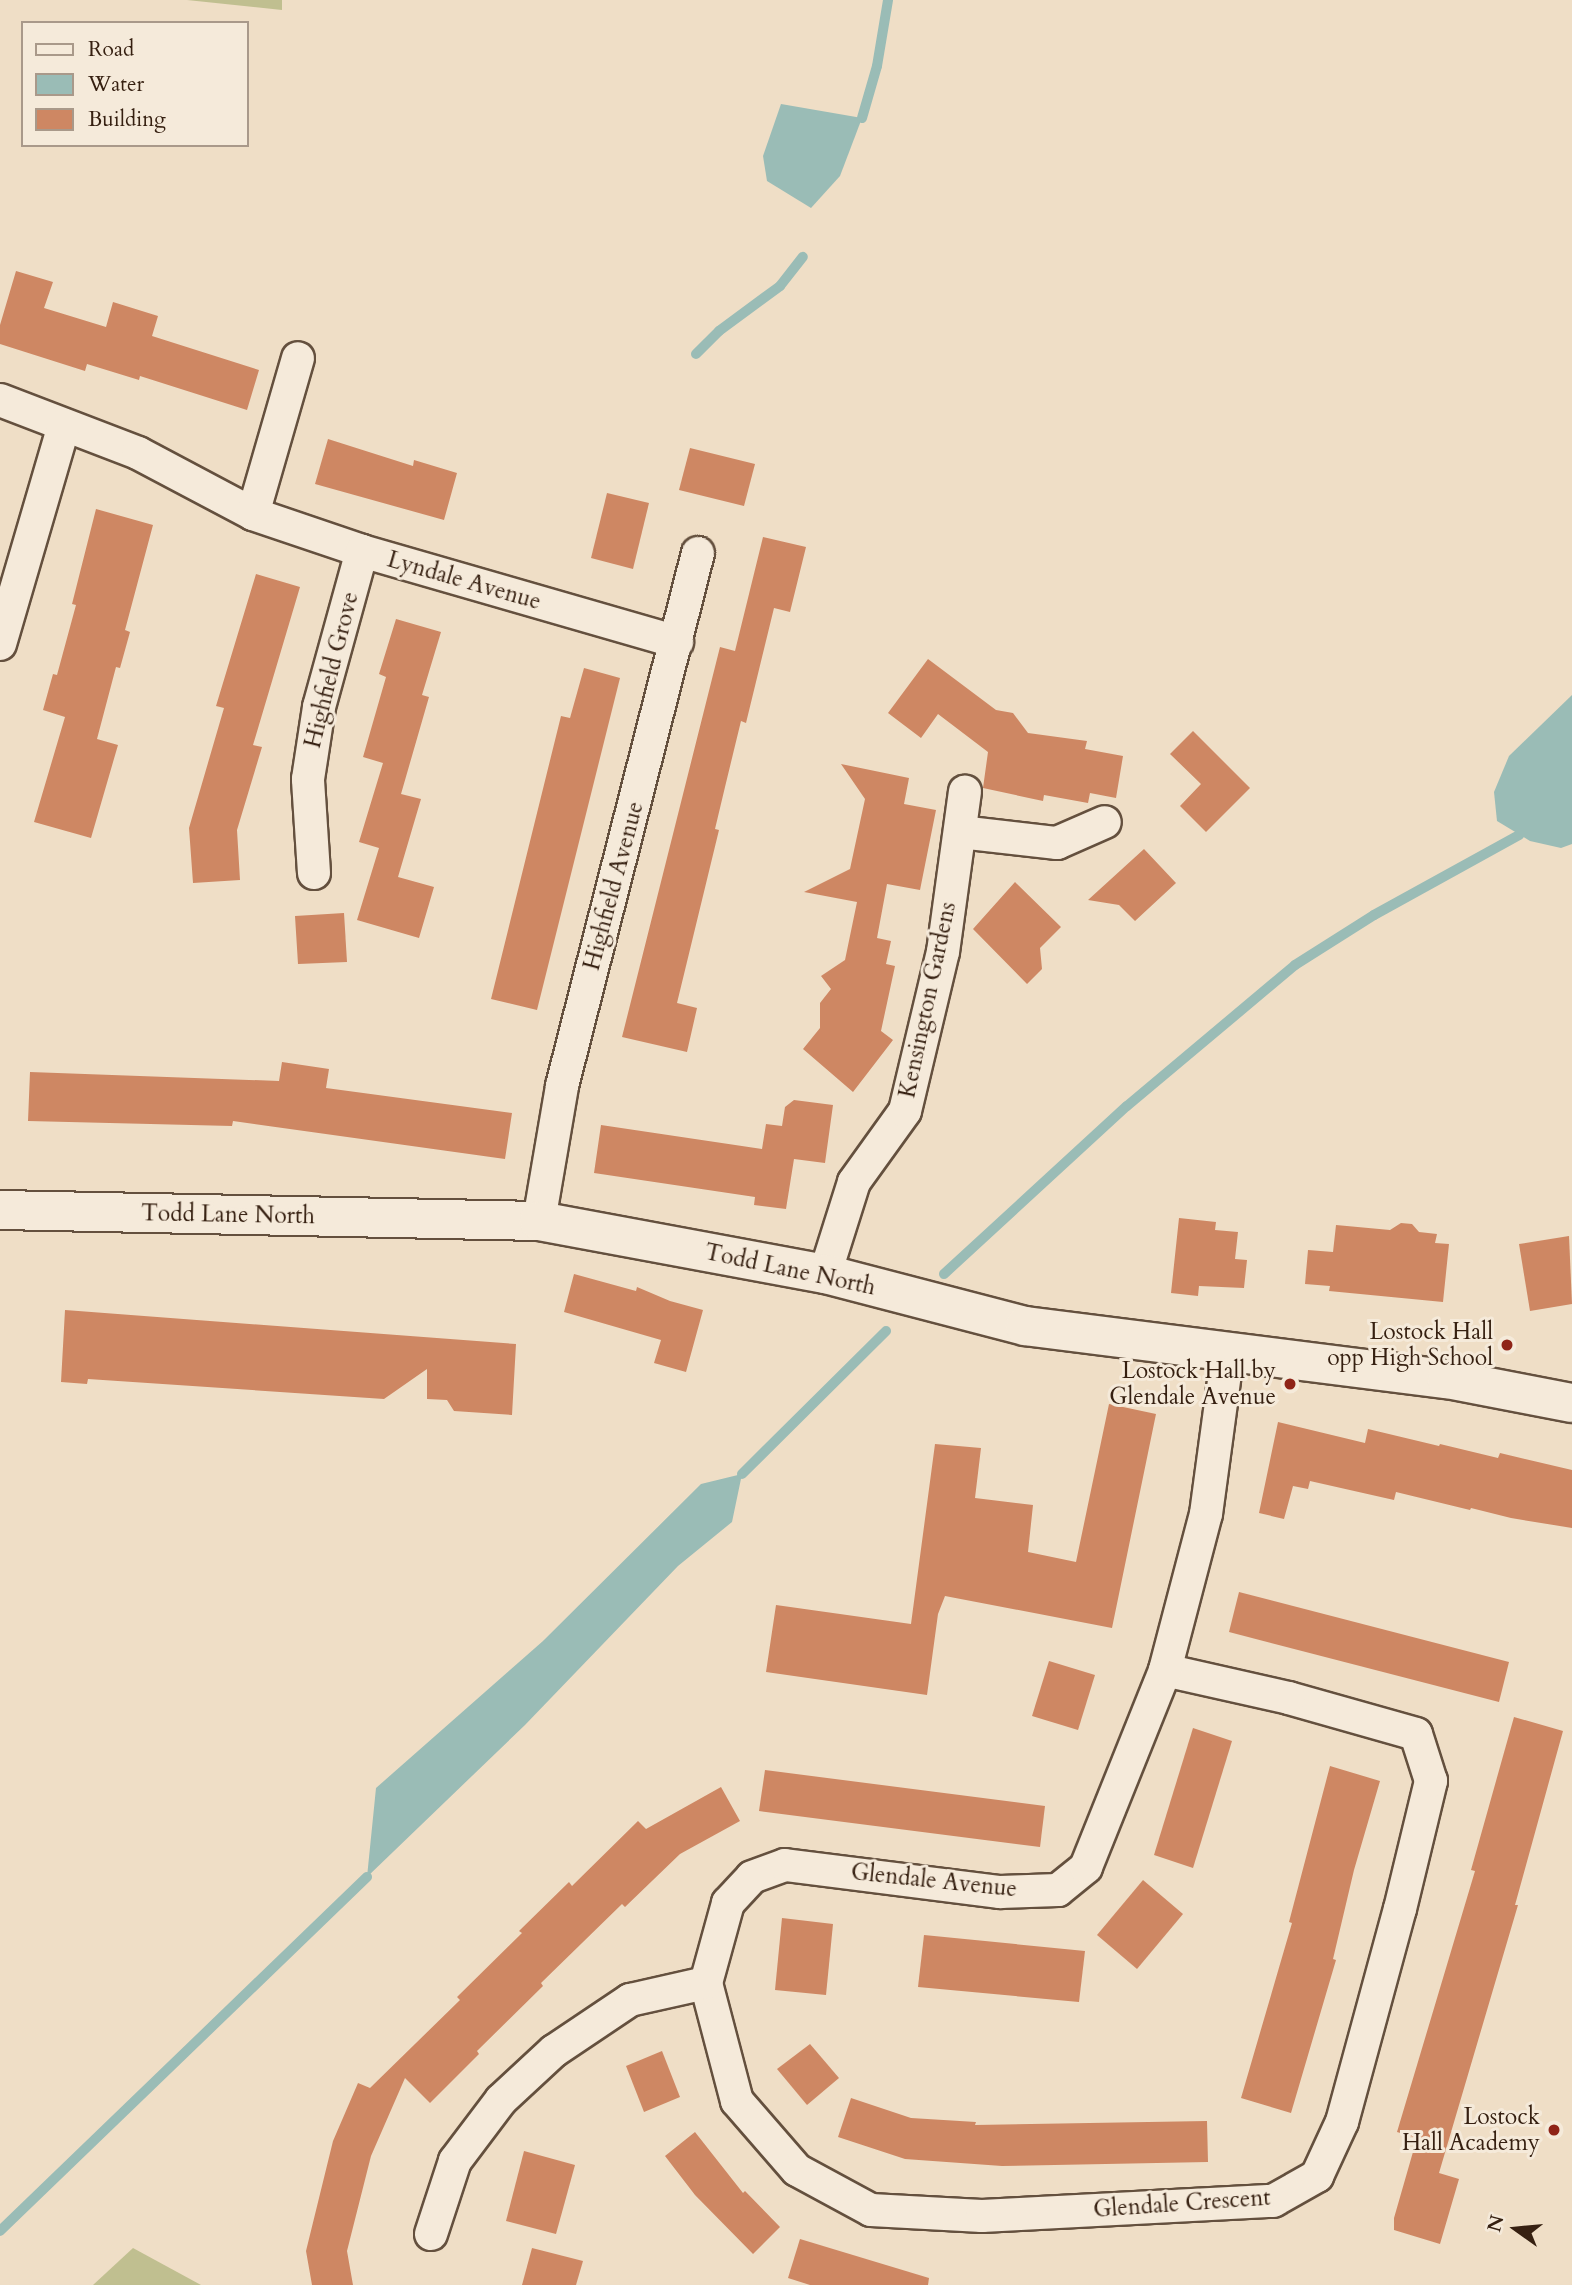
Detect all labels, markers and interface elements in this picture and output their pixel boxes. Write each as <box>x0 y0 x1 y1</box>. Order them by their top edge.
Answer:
legend <box>21 21 248 147</box>
text: Road <box>88 35 134 64</box>
text: Water <box>88 70 144 99</box>
text: Building <box>88 105 166 134</box>
street label: Lyndale Avenue <box>384 546 544 616</box>
street label: Highfield Grove <box>299 589 365 751</box>
street label: Highfield Avenue <box>578 799 650 973</box>
street label: Kensington Gardens <box>894 899 962 1101</box>
street label: Todd Lane North <box>141 1200 315 1230</box>
street label: Todd Lane North <box>702 1238 878 1302</box>
place label: Lostock Hall opp High School <box>1327 1318 1493 1372</box>
marker: Lostock Hall opp High School <box>1499 1337 1515 1353</box>
place label: Lostock Hall by Glendale Avenue <box>1109 1357 1276 1411</box>
marker: Lostock Hall by Glendale Avenue <box>1282 1376 1298 1392</box>
street label: Glendale Avenue <box>850 1859 1018 1903</box>
place label: Lostock Hall Academy <box>1402 2103 1540 2157</box>
marker: Lostock Hall Academy <box>1546 2122 1562 2138</box>
street label: Glendale Crescent <box>1092 2184 1272 2224</box>
north arrow <box>1481 2194 1551 2264</box>
text: N <box>1481 2212 1510 2235</box>

